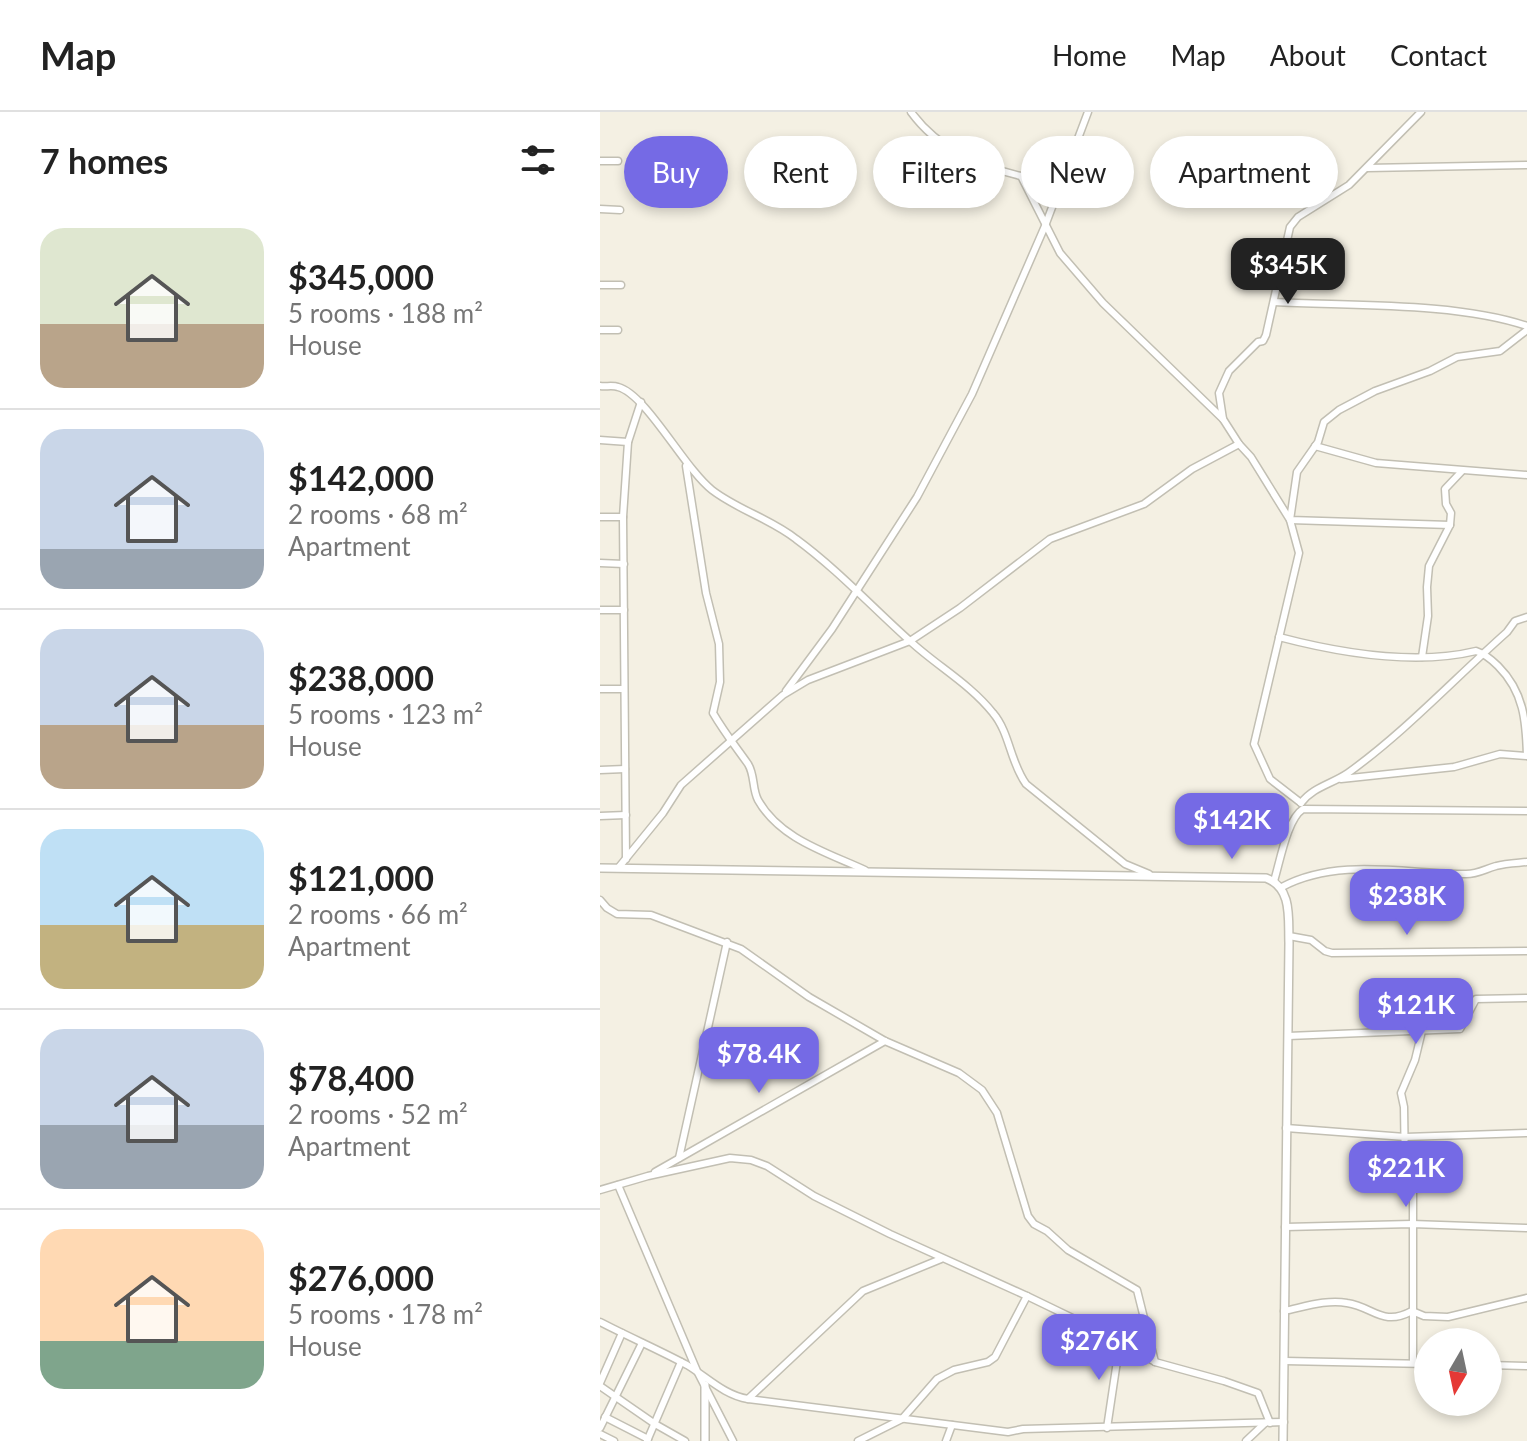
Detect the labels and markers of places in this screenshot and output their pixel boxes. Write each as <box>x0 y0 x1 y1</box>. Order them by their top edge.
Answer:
pin: $345K <box>1232 238 1344 306</box>
pin: $142K <box>1176 793 1288 861</box>
pin: $238K <box>1351 869 1463 937</box>
pin: $121K <box>1360 978 1472 1046</box>
pin: $78.4K <box>694 1027 824 1095</box>
pin: $221K <box>1350 1141 1462 1209</box>
pin: $276K <box>1043 1314 1155 1382</box>

